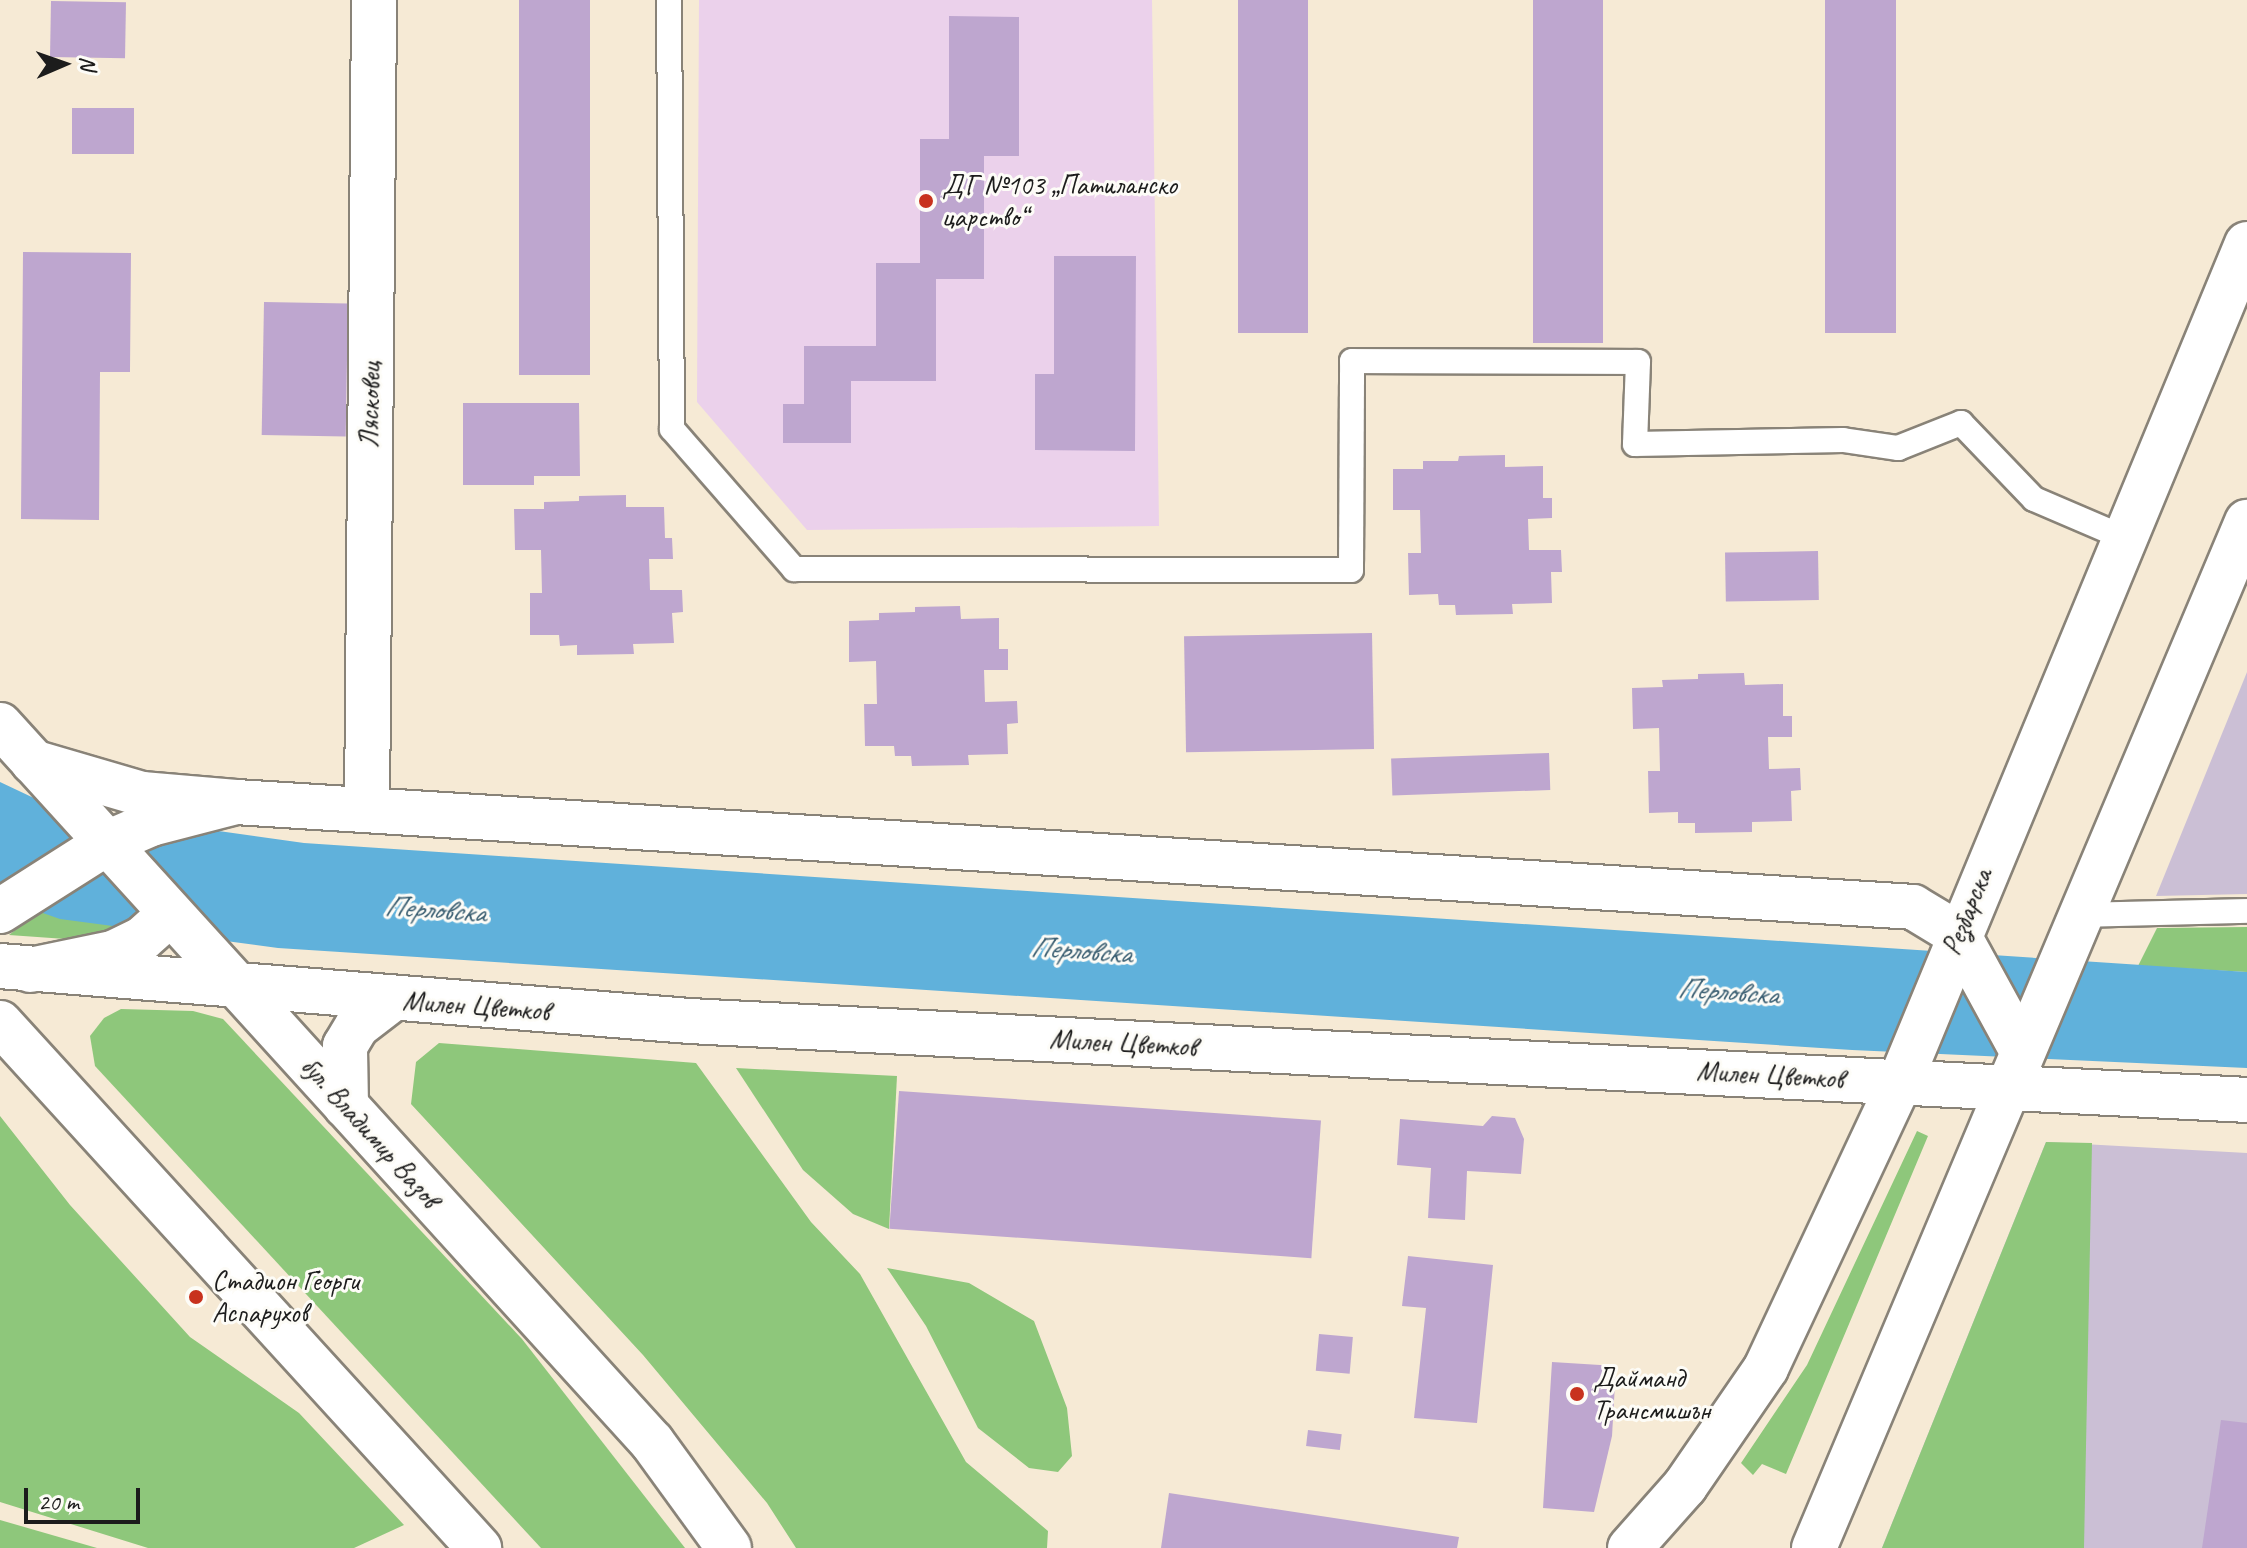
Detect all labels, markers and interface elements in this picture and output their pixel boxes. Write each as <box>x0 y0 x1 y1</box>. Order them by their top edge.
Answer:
north arrow <box>24 24 104 104</box>
text: N <box>74 56 102 70</box>
place label: ДГ №103 „Патиланско царство“ <box>942 168 1177 234</box>
marker: ДГ №103 „Патиланско царство“ <box>917 192 935 210</box>
street label: Лясковец <box>352 362 388 448</box>
street label: Резбарска <box>1935 864 1999 960</box>
water label: Перловска <box>383 888 487 930</box>
water label: Перловска <box>1029 929 1133 971</box>
water label: Перловска <box>1676 970 1780 1012</box>
street label: Милен Цветков <box>400 984 552 1028</box>
street label: Милен Цветков <box>1048 1022 1198 1064</box>
street label: бул. Владимир Вазов <box>294 1050 446 1214</box>
street label: Милен Цветков <box>1695 1054 1845 1096</box>
place label: Стадион Георги Аспарухов <box>212 1264 359 1330</box>
marker: Стадион Георги Аспарухов <box>187 1288 205 1306</box>
place label: Дайманд Трансмишън <box>1593 1361 1711 1427</box>
marker: Дайманд Трансмишън <box>1568 1385 1586 1403</box>
scale bar <box>28 1472 144 1522</box>
text: 20 m <box>38 1487 79 1517</box>

